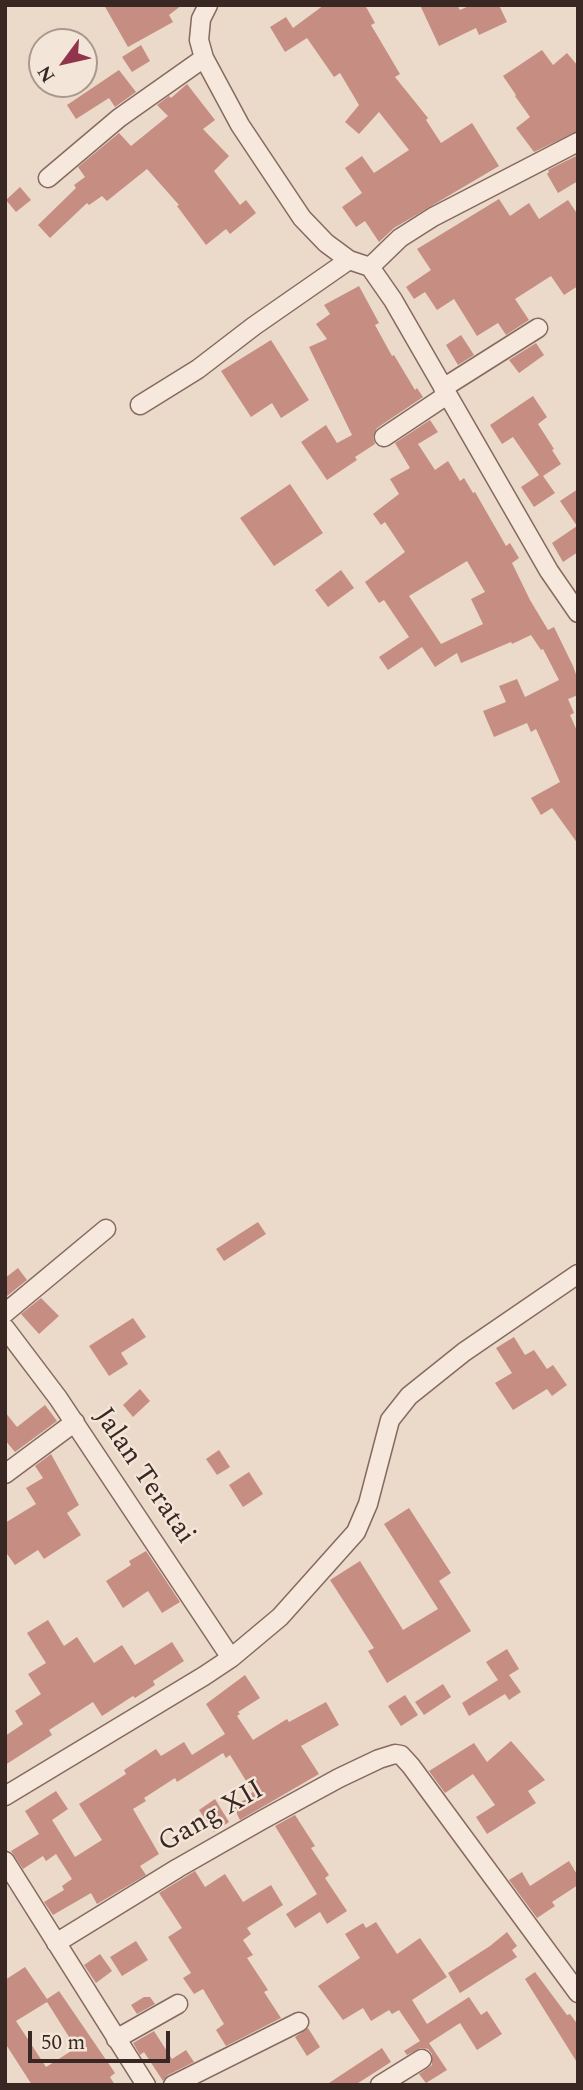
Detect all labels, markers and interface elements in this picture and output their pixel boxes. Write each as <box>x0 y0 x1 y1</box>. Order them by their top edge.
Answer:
north arrow <box>28 28 98 98</box>
text: N <box>30 59 63 88</box>
street label: Jalan Teratai <box>85 1402 201 1552</box>
street label: Gang XII <box>153 1774 271 1862</box>
scale bar <box>32 2016 173 2060</box>
text: 50 m <box>41 2027 85 2059</box>

